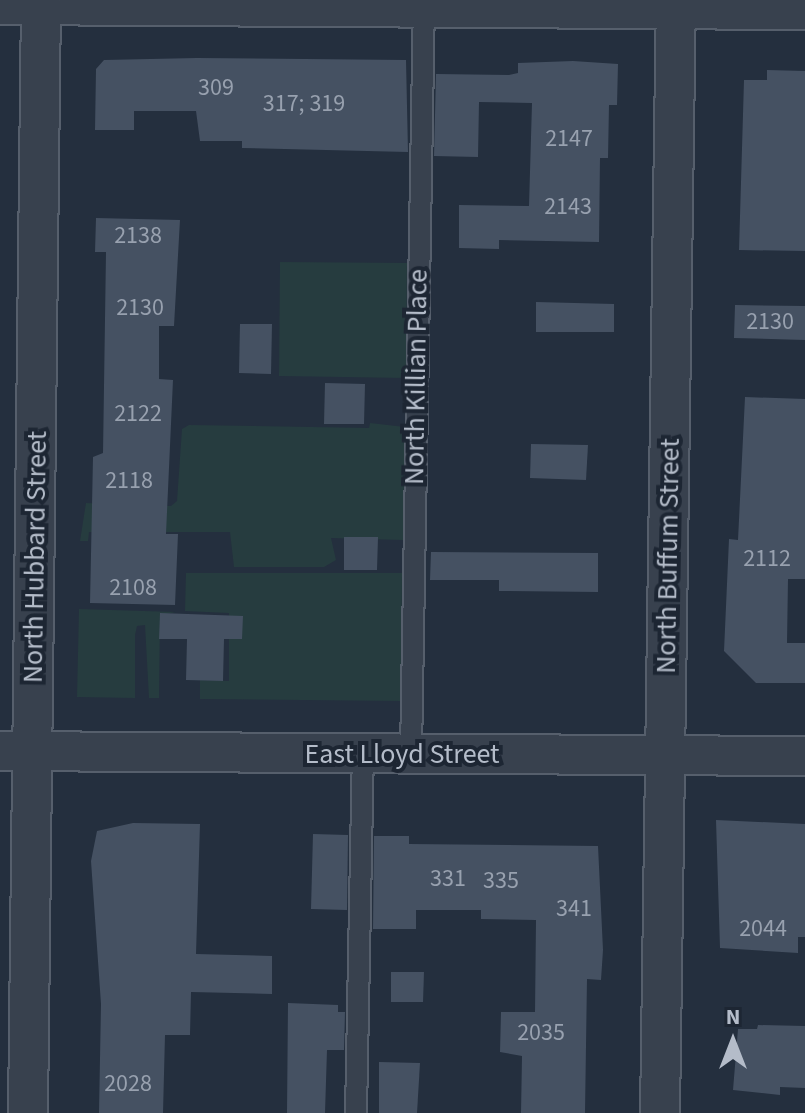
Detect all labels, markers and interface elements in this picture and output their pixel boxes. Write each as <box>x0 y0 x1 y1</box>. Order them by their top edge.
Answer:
house number: 309 <box>198 74 234 102</box>
house number: 317; 319 <box>263 90 345 118</box>
house number: 2147 <box>545 125 593 153</box>
house number: 2143 <box>544 193 592 221</box>
house number: 2138 <box>114 222 162 250</box>
street label: North Killian Place <box>397 269 435 485</box>
house number: 2130 <box>116 294 164 322</box>
house number: 2130 <box>746 308 794 336</box>
house number: 2122 <box>114 400 162 428</box>
street label: North Hubbard Street <box>16 431 54 683</box>
street label: North Buffum Street <box>649 438 687 674</box>
house number: 2118 <box>105 467 153 495</box>
house number: 2112 <box>743 545 791 573</box>
house number: 2108 <box>109 574 157 602</box>
street label: East Lloyd Street <box>304 737 500 771</box>
house number: 331 <box>430 865 466 893</box>
house number: 335 <box>483 867 519 895</box>
house number: 341 <box>556 895 592 923</box>
house number: 2044 <box>739 915 787 943</box>
north arrow <box>693 1001 773 1081</box>
text: N <box>726 1001 740 1033</box>
house number: 2035 <box>517 1019 565 1047</box>
house number: 2028 <box>104 1070 152 1098</box>

